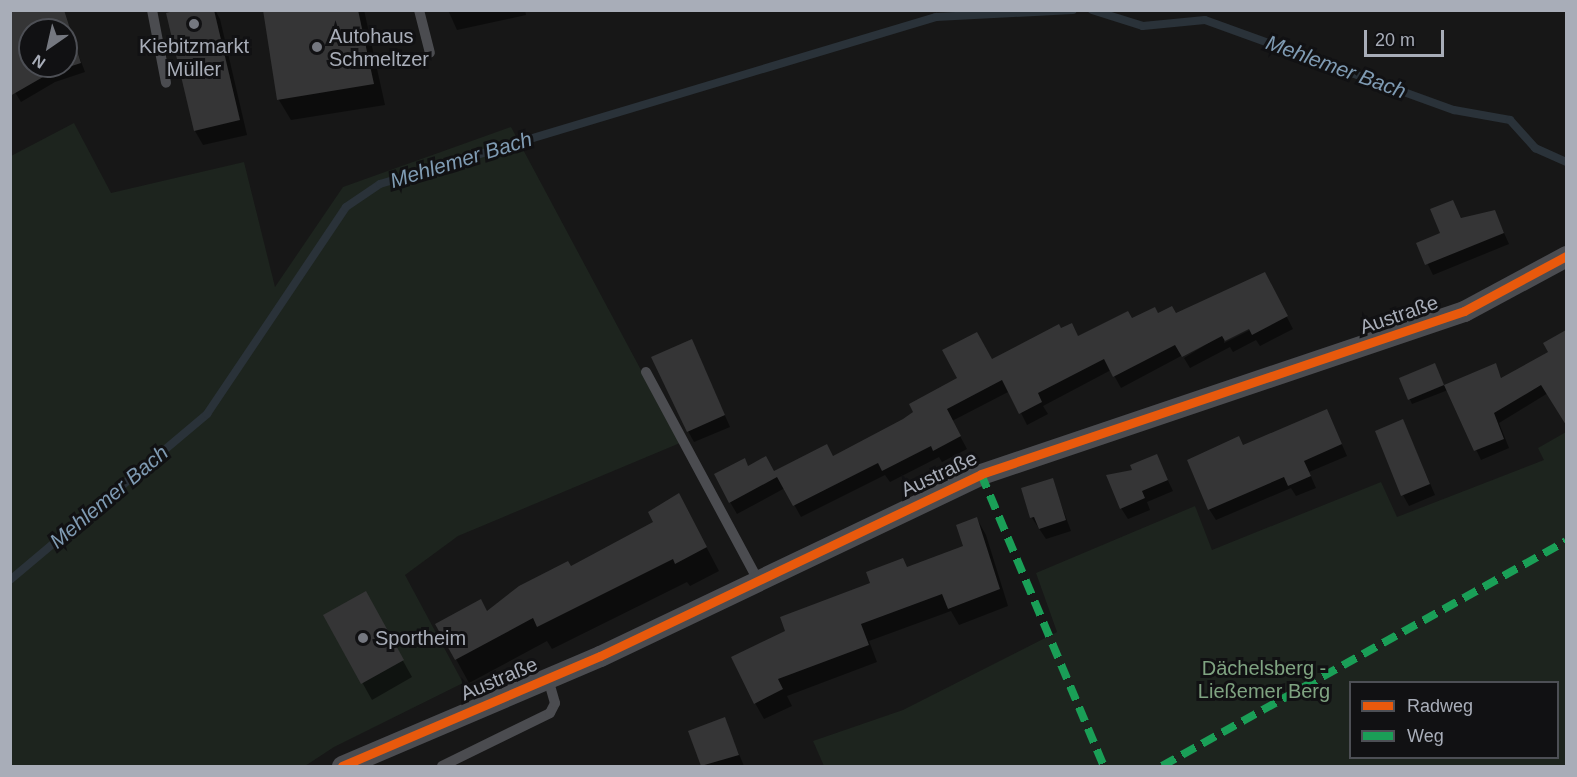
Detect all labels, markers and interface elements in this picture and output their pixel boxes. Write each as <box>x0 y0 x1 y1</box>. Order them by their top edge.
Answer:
marker: Kiebitzmarkt Müller <box>187 17 201 31</box>
north arrow <box>18 18 78 78</box>
scale bar <box>1367 18 1446 56</box>
place label: Autohaus Schmeltzer <box>329 24 429 71</box>
water label: Mehlemer Bach <box>1263 30 1409 104</box>
text: 20 m <box>1375 30 1415 50</box>
place label: Kiebitzmarkt Müller <box>139 34 249 81</box>
marker: Autohaus Schmeltzer <box>310 40 324 54</box>
text: N <box>29 51 48 72</box>
water label: Mehlemer Bach <box>387 126 535 194</box>
street label: Austraße <box>1357 290 1441 340</box>
water label: Mehlemer Bach <box>45 440 173 554</box>
street label: Austraße <box>897 446 981 502</box>
place label: Sportheim <box>375 626 466 650</box>
marker: Sportheim <box>356 631 370 645</box>
street label: Austraße <box>457 652 541 706</box>
park label: Dächelsberg - Ließemer Berg <box>1198 657 1330 704</box>
legend <box>1349 681 1559 759</box>
text: Radweg <box>1407 696 1473 716</box>
text: Weg <box>1407 726 1444 746</box>

